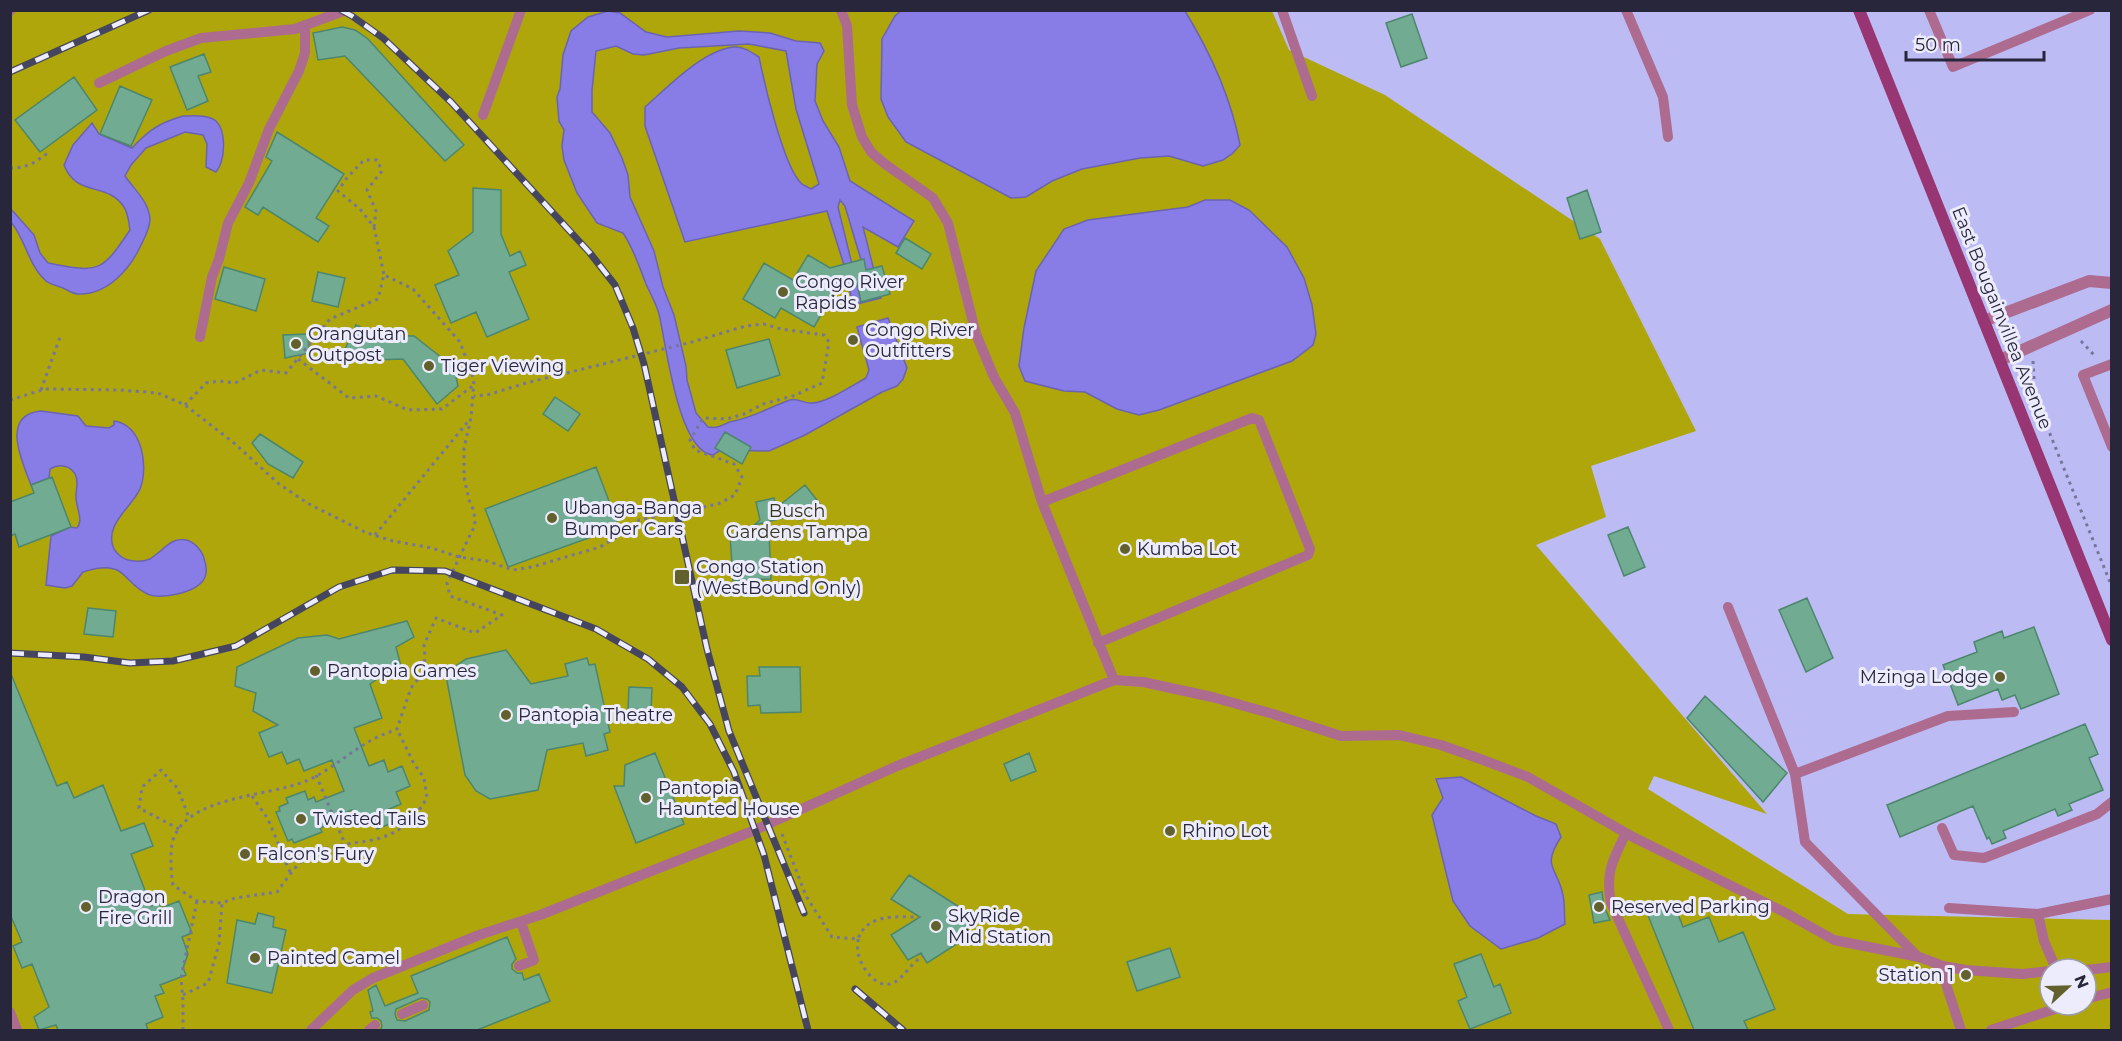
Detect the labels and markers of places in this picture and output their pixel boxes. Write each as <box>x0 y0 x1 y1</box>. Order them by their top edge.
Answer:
place label: Congo River Rapids <box>795 271 905 314</box>
marker: Congo River Rapids <box>776 285 790 299</box>
place label: Congo River Outfitters <box>865 319 975 362</box>
place label: Orangutan Outpost <box>308 323 407 366</box>
marker: Congo River Outfitters <box>846 333 860 347</box>
marker: Orangutan Outpost <box>289 337 303 351</box>
place label: Tiger Viewing <box>441 355 564 377</box>
marker: Tiger Viewing <box>422 359 436 373</box>
place label: Ubanga-Banga Bumper Cars <box>564 497 702 540</box>
marker: Ubanga-Banga Bumper Cars <box>545 511 559 525</box>
place label: Kumba Lot <box>1137 538 1237 560</box>
marker: Kumba Lot <box>1118 542 1132 556</box>
place label: Congo Station (WestBound Only) <box>696 556 862 599</box>
marker: Congo Station (WestBound Only) <box>673 568 691 586</box>
place label: Pantopia Games <box>327 660 477 682</box>
marker: Pantopia Games <box>308 664 322 678</box>
place label: Mzinga Lodge <box>1860 666 1988 688</box>
marker: Mzinga Lodge <box>1993 670 2007 684</box>
place label: Pantopia Theatre <box>518 704 673 726</box>
marker: Pantopia Theatre <box>499 708 513 722</box>
place label: Pantopia Haunted House <box>658 777 800 820</box>
marker: Pantopia Haunted House <box>639 791 653 805</box>
place label: Twisted Tails <box>313 808 426 830</box>
marker: Twisted Tails <box>294 812 308 826</box>
place label: Rhino Lot <box>1182 820 1269 842</box>
marker: Rhino Lot <box>1163 824 1177 838</box>
place label: Falcon's Fury <box>257 843 374 865</box>
marker: Falcon's Fury <box>238 847 252 861</box>
place label: Dragon Fire Grill <box>98 886 172 929</box>
place label: Reserved Parking <box>1611 896 1770 918</box>
marker: Dragon Fire Grill <box>79 900 93 914</box>
marker: Reserved Parking <box>1592 900 1606 914</box>
place label: SkyRide Mid Station <box>948 905 1051 948</box>
marker: SkyRide Mid Station <box>929 919 943 933</box>
place label: Painted Camel <box>267 947 400 969</box>
marker: Painted Camel <box>248 951 262 965</box>
place label: Station 1 <box>1879 964 1954 986</box>
marker: Station 1 <box>1959 968 1973 982</box>

